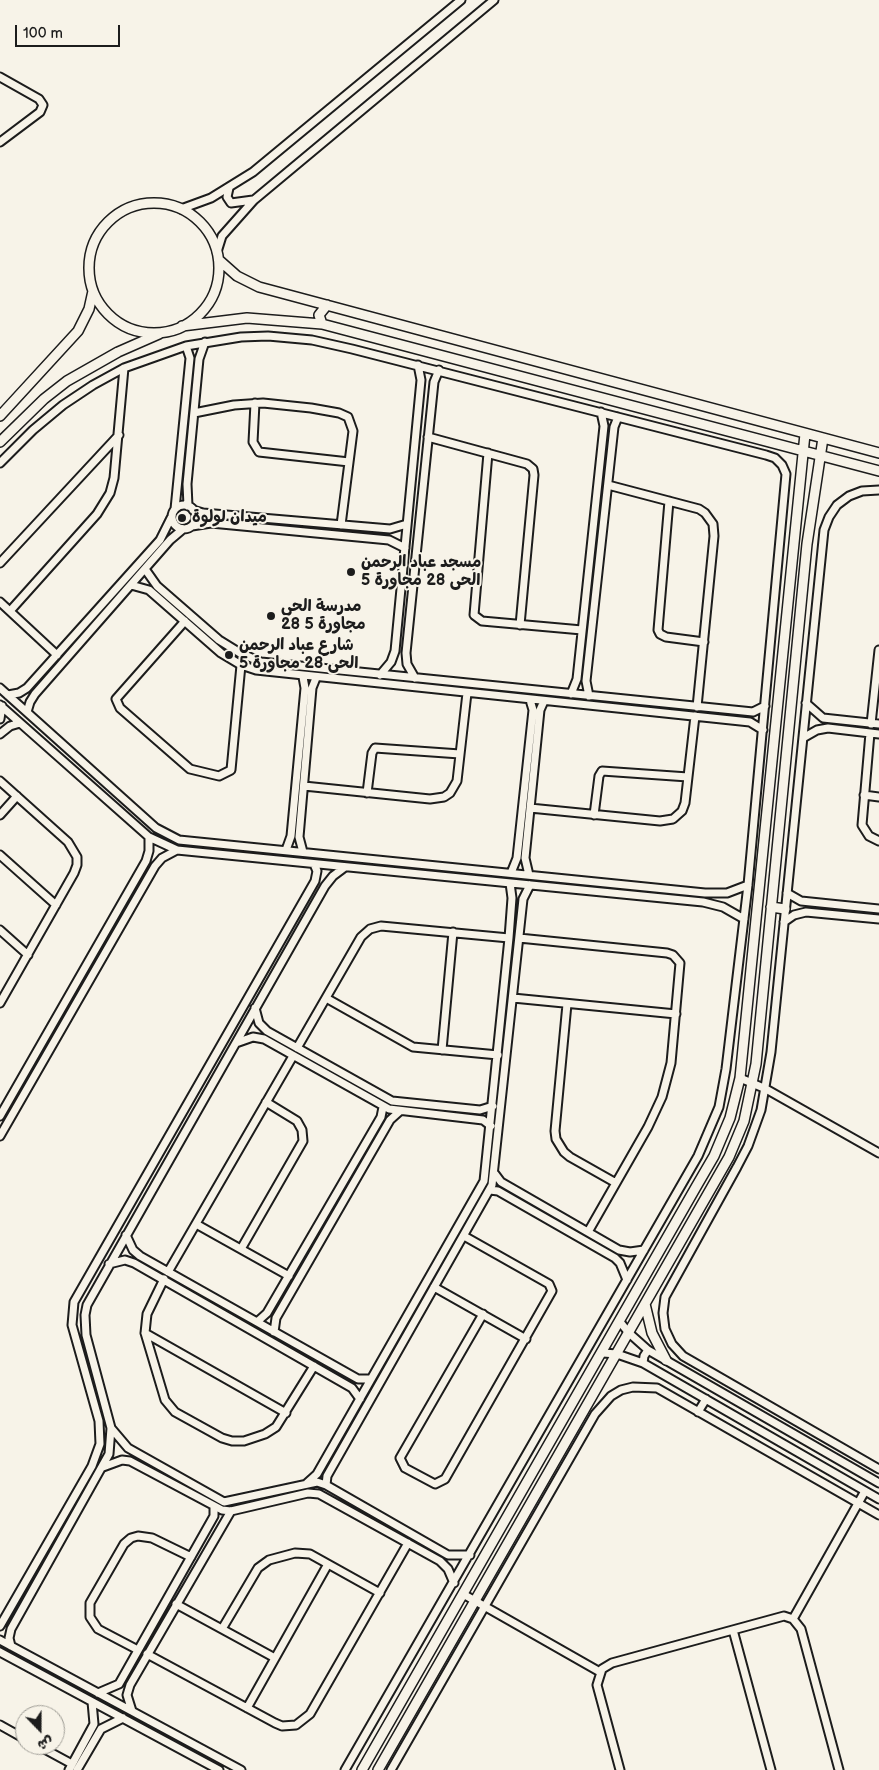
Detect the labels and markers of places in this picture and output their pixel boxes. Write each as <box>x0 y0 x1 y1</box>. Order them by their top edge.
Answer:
place label: ميدان لولوة <box>192 508 267 528</box>
marker: ميدان لولوة <box>176 512 188 524</box>
place label: مسجد عباد الرحمن الحى 28 مجاورة 5 <box>361 553 481 591</box>
marker: مسجد عباد الرحمن الحى 28 مجاورة 5 <box>345 566 357 578</box>
place label: مدرسة الحى 28 مجاورة 5 <box>281 597 365 635</box>
marker: مدرسة الحى 28 مجاورة 5 <box>265 610 277 622</box>
place label: شارع عباد الرحمن الحى 28 مجاورة 5 <box>239 636 358 674</box>
marker: شارع عباد الرحمن الحى 28 مجاورة 5 <box>223 649 235 661</box>

